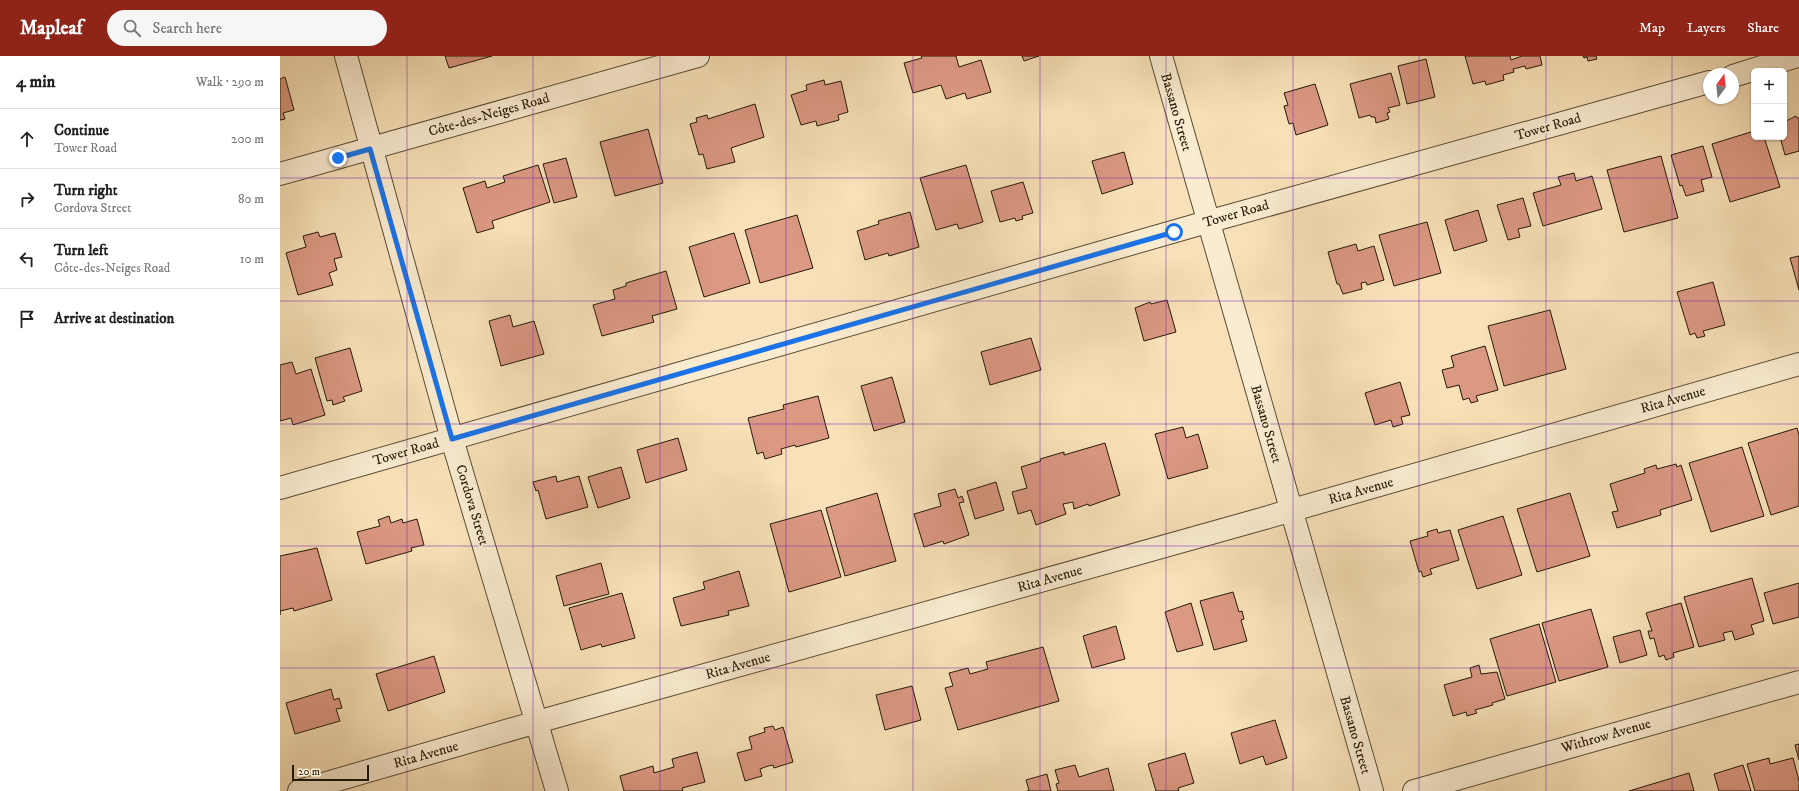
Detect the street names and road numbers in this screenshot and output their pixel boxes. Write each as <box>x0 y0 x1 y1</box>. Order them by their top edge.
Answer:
street label: Bassano Street <box>1156 71 1196 154</box>
street label: Côte-des-Neiges Road <box>426 89 552 141</box>
street label: Tower Road <box>1513 109 1583 145</box>
street label: Tower Road <box>1201 196 1271 232</box>
street label: Rita Avenue <box>1638 382 1708 418</box>
street label: Bassano Street <box>1246 383 1286 466</box>
street label: Tower Road <box>371 434 441 470</box>
street label: Cordova Street <box>451 463 493 548</box>
street label: Rita Avenue <box>1326 473 1396 509</box>
street label: Rita Avenue <box>1015 561 1085 597</box>
street label: Rita Avenue <box>703 648 773 684</box>
street label: Bassano Street <box>1335 694 1375 777</box>
street label: Withrow Avenue <box>1558 715 1653 758</box>
street label: Rita Avenue <box>391 737 461 773</box>

